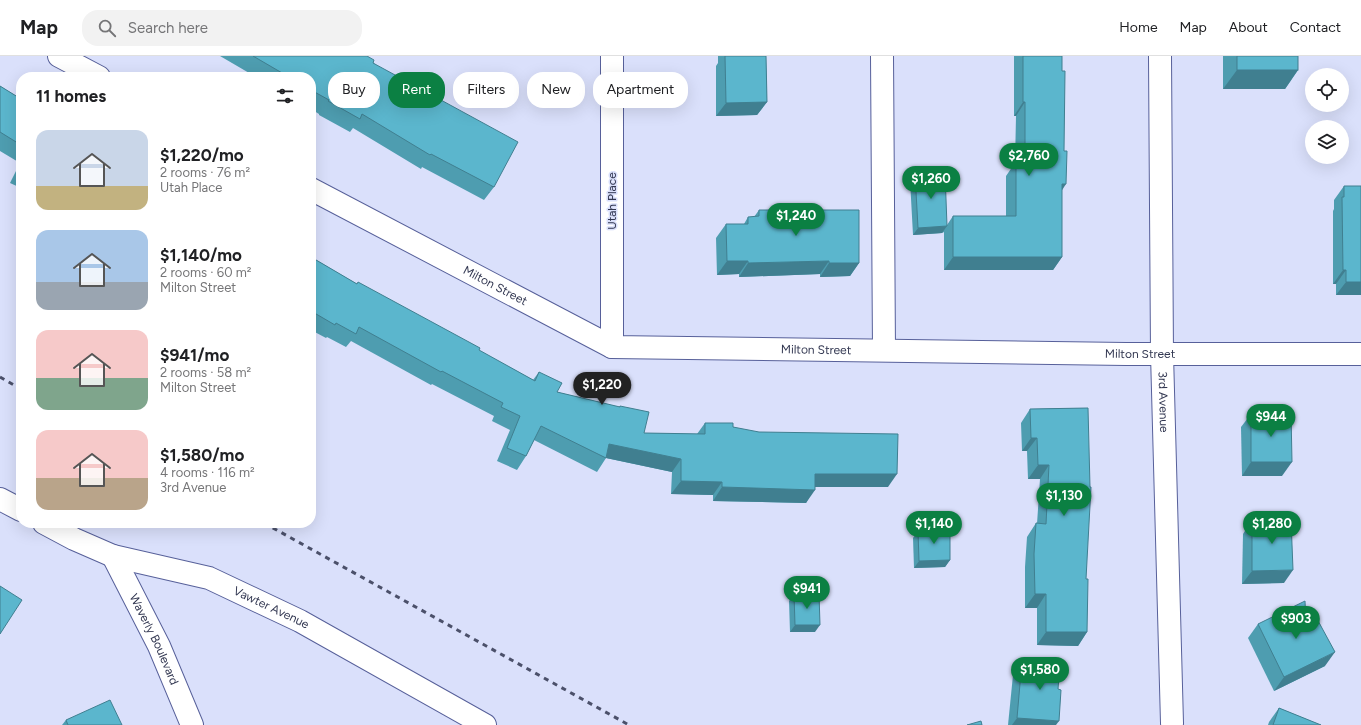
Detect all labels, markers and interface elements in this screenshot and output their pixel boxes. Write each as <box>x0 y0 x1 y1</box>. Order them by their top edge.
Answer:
search box <box>82 10 362 46</box>
text: Map <box>20 16 58 39</box>
icon: search <box>96 17 118 39</box>
text: Search here <box>128 19 208 37</box>
text: Home <box>1119 19 1158 36</box>
text: Map <box>1180 19 1207 36</box>
text: About <box>1229 19 1268 36</box>
text: Contact <box>1290 19 1341 36</box>
map controls <box>1305 68 1349 164</box>
button: locate <box>1305 68 1349 112</box>
chip: Buy <box>328 72 380 108</box>
chip: Rent <box>388 72 445 108</box>
chip: Filters <box>453 72 519 108</box>
chip: New <box>527 72 585 108</box>
chip: Apartment <box>593 72 688 108</box>
icon: filters <box>274 85 296 107</box>
text: 11 homes <box>36 86 106 106</box>
button: layers <box>1305 120 1349 164</box>
pin: $2,760 <box>996 143 1062 177</box>
text: $1,220/mo <box>160 145 244 165</box>
icon: home <box>68 146 116 194</box>
text: $2,760 <box>1008 148 1050 163</box>
text: 2 rooms · 76 m² <box>160 165 250 180</box>
pin: $1,260 <box>898 166 964 200</box>
text: $1,260 <box>911 171 951 186</box>
street label: Utah Place <box>605 172 619 230</box>
text: Utah Place <box>160 180 222 195</box>
pin: $1,240 <box>763 203 829 237</box>
text: $1,240 <box>776 208 816 223</box>
text: $1,140/mo <box>160 245 242 265</box>
icon: home <box>68 246 116 294</box>
street label: Milton Street <box>461 263 530 308</box>
text: 2 rooms · 60 m² <box>160 265 251 280</box>
text: Milton Street <box>160 280 236 295</box>
street label: Milton Street <box>781 342 852 357</box>
text: $941/mo <box>160 345 229 365</box>
icon: home <box>68 346 116 394</box>
street label: Milton Street <box>1105 347 1176 361</box>
text: 2 rooms · 58 m² <box>160 365 251 380</box>
street label: 3rd Avenue <box>1155 371 1171 433</box>
pin: $1,220 <box>569 372 635 406</box>
text: $1,220 <box>582 377 622 392</box>
text: Milton Street <box>160 380 236 395</box>
pin: $944 <box>1247 404 1295 438</box>
text: $944 <box>1255 409 1287 424</box>
text: $1,580/mo <box>160 445 244 465</box>
icon: home <box>68 446 116 494</box>
text: 4 rooms · 116 m² <box>160 465 255 480</box>
text: 3rd Avenue <box>160 480 226 495</box>
pin: $1,130 <box>1031 483 1097 517</box>
text: $1,130 <box>1045 488 1083 503</box>
pin: $1,140 <box>901 511 967 545</box>
pin: $1,280 <box>1239 511 1305 545</box>
text: $1,140 <box>915 516 953 531</box>
text: $1,280 <box>1252 516 1292 531</box>
pin: $941 <box>783 576 831 610</box>
text: $941 <box>793 581 821 596</box>
street label: Vawter Avenue <box>231 584 312 632</box>
street label: Waverly Boulevard <box>127 591 181 687</box>
pin: $903 <box>1272 606 1320 640</box>
text: $903 <box>1281 611 1311 626</box>
pin: $1,580 <box>1007 657 1073 691</box>
text: $1,580 <box>1020 662 1060 677</box>

